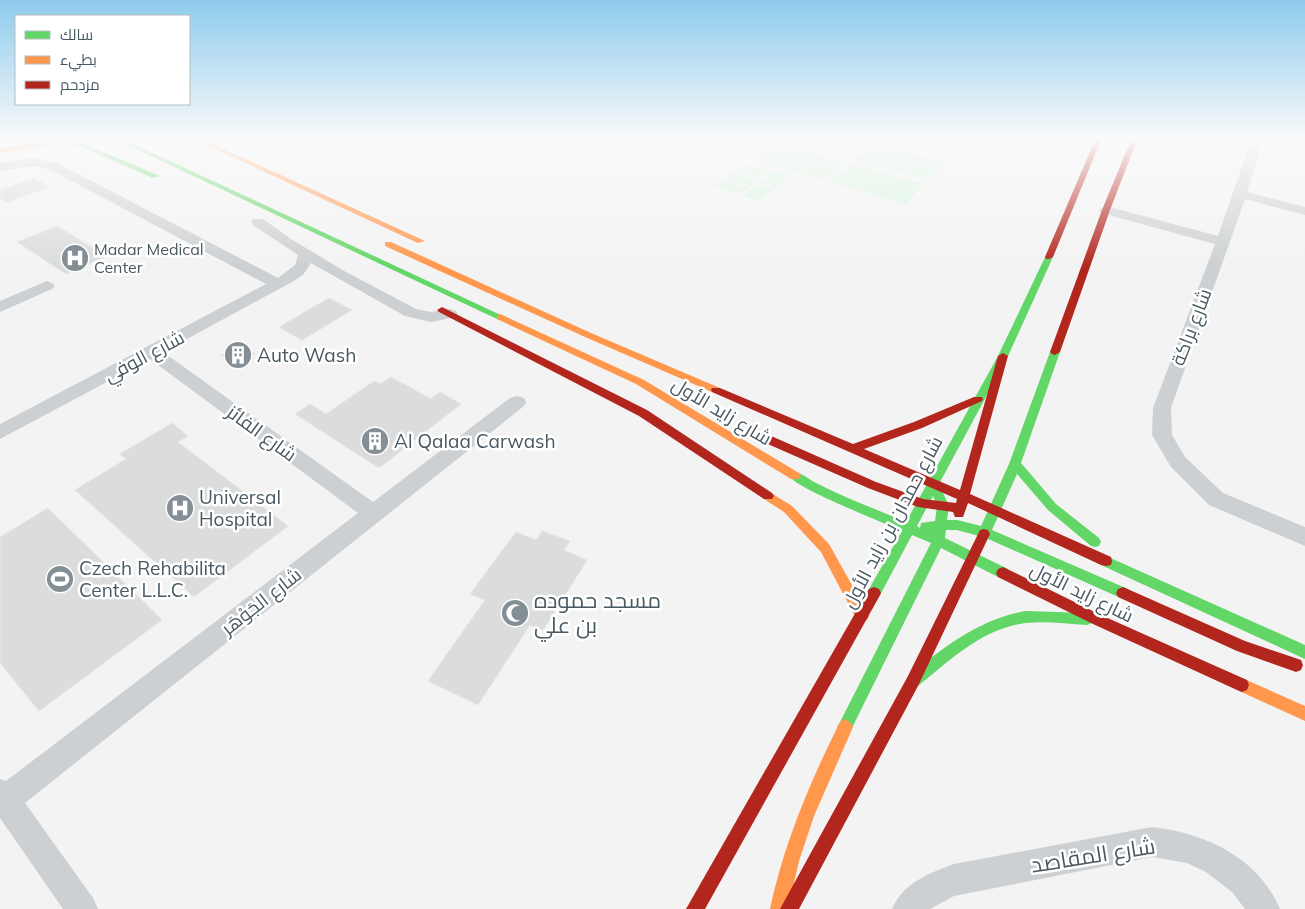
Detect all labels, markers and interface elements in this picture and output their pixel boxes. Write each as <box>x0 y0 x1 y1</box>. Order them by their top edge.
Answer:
legend <box>15 15 190 105</box>
text: سالك <box>60 25 93 44</box>
text: بطيء <box>60 50 97 72</box>
text: مزدحم <box>60 75 100 95</box>
place label: Madar Medical Center <box>94 239 204 277</box>
hospital icon: Madar Medical Center <box>60 243 90 273</box>
street label: شارع براكة <box>1165 285 1218 370</box>
street label: شارع الوفي <box>100 325 190 390</box>
building icon: Auto Wash <box>223 340 253 370</box>
place label: Auto Wash <box>257 343 356 367</box>
street label: شارع زايد الأول <box>667 372 776 452</box>
street label: شارع الفائز <box>220 399 302 468</box>
building icon: Al Qalaa Carwash <box>360 426 390 456</box>
place label: Al Qalaa Carwash <box>394 429 556 453</box>
street label: شارع حمدان بن زايد الأول <box>836 432 949 613</box>
place label: Universal Hospital <box>199 485 281 531</box>
hospital icon: Universal Hospital <box>165 493 195 523</box>
place label: Czech Rehabilita Center L.L.C. <box>79 556 226 602</box>
street label: شارع زايد الأول <box>1025 557 1138 629</box>
street label: شارع الجَوْهَر <box>215 562 307 642</box>
sports icon: Czech Rehabilita Center L.L.C. <box>45 564 75 594</box>
place label: مسجد حموده بن علي <box>534 586 661 642</box>
mosque icon: مسجد حموده بن علي <box>500 598 530 628</box>
street label: شارع المقاصد <box>1029 831 1157 880</box>

